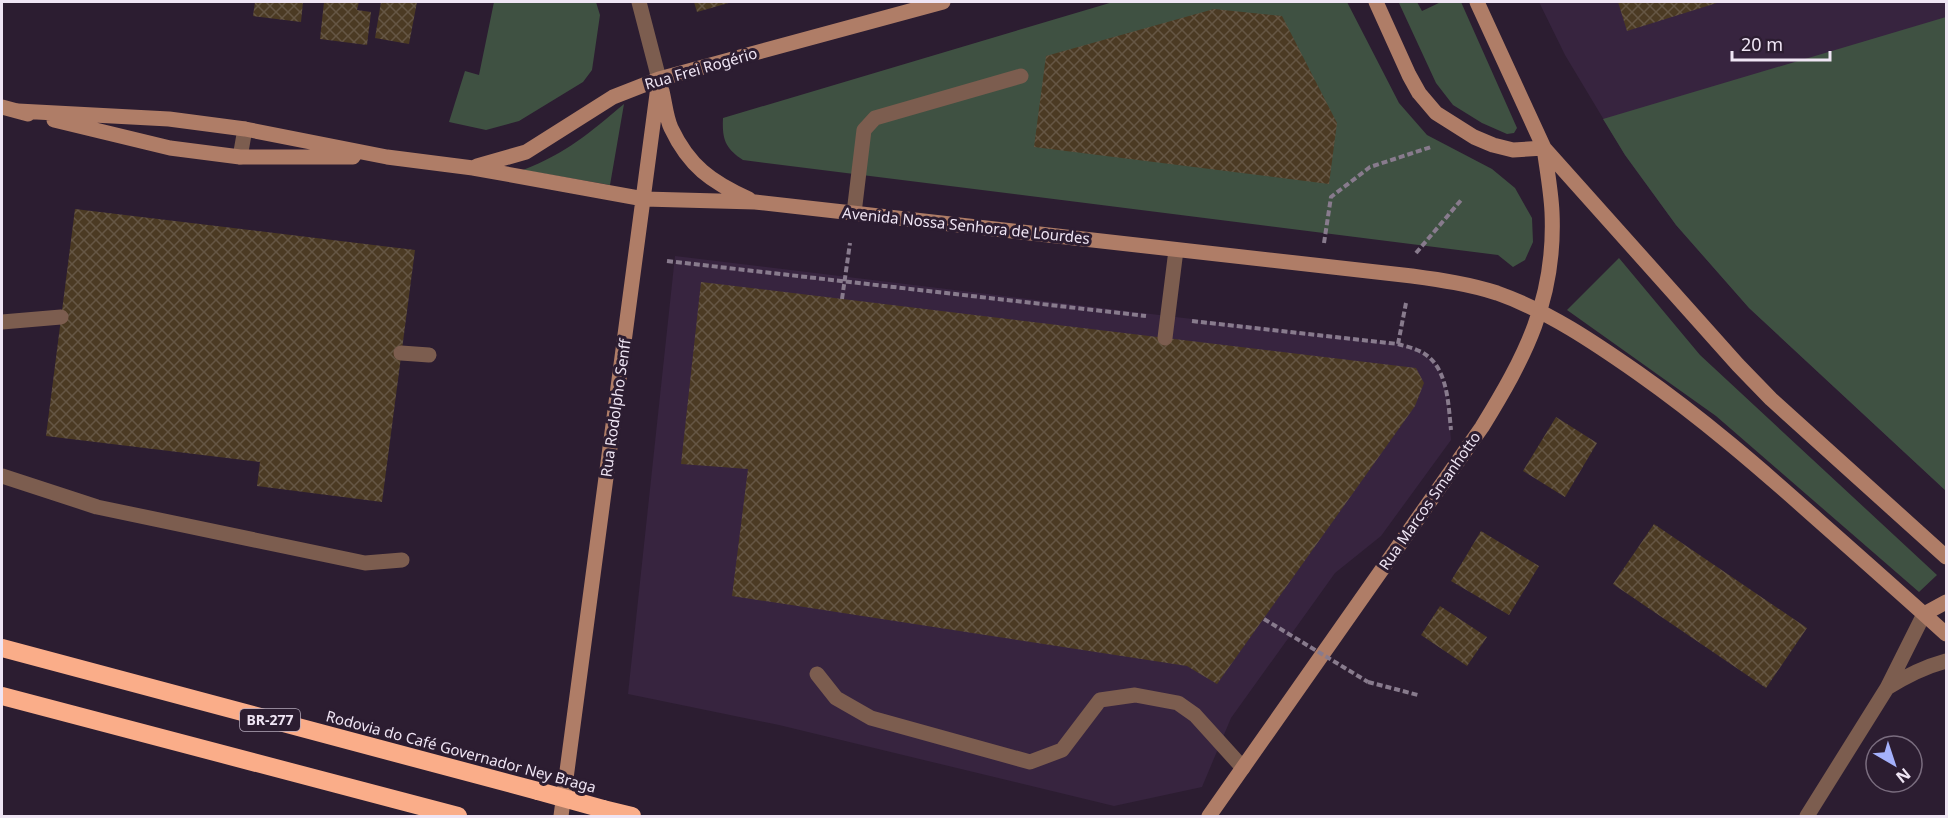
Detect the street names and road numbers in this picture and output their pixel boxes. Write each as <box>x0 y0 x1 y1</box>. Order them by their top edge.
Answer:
street label: Rua Frei Rogério <box>642 42 759 94</box>
street label: Avenida Nossa Senhora de Lourdes <box>841 202 1091 248</box>
street label: Rua Rodolpho Senff <box>595 337 635 478</box>
street label: Rua Marcos Smanhotto <box>1374 427 1485 573</box>
street label: Rodovia do Café Governador Ney Braga <box>324 705 598 797</box>
road number: BR-277 <box>240 709 300 731</box>

